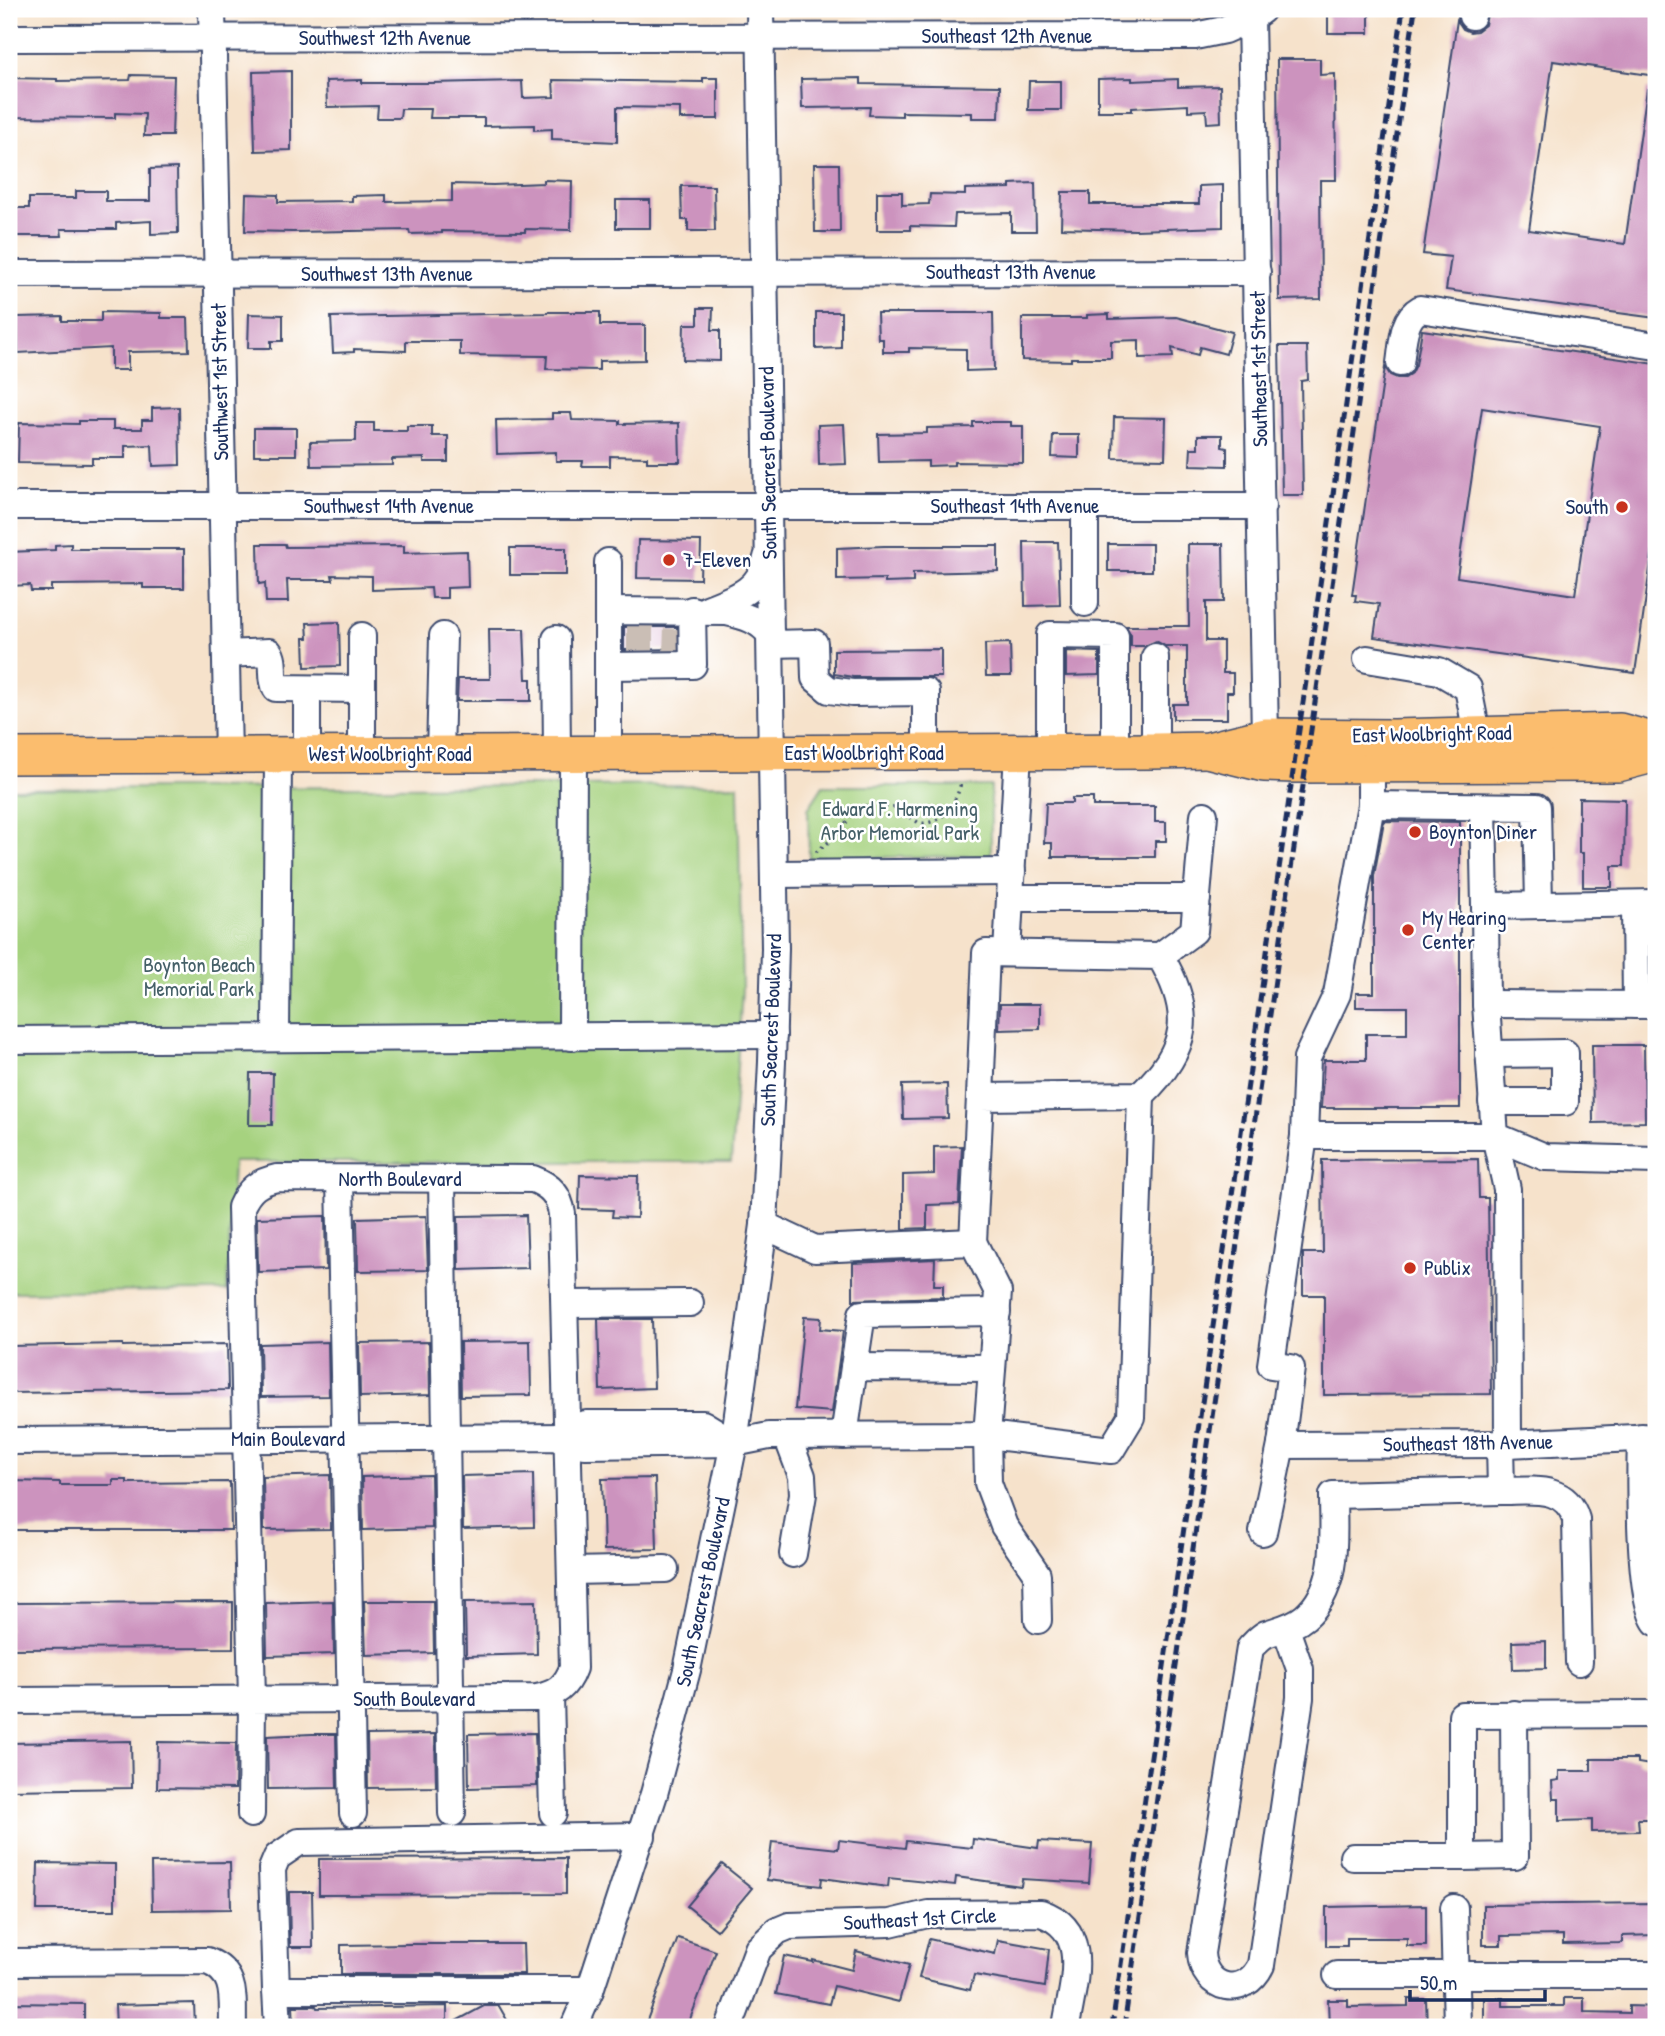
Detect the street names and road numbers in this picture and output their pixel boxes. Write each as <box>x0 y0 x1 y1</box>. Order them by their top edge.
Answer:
street label: Southeast 12th Avenue <box>922 21 1092 50</box>
street label: Southwest 12th Avenue <box>299 23 471 52</box>
street label: Southeast 13th Avenue <box>926 257 1096 286</box>
street label: Southwest 13th Avenue <box>301 259 473 288</box>
street label: Southeast 1st Street <box>1243 290 1274 447</box>
street label: Southwest 1st Street <box>204 302 235 461</box>
street label: South Seacrest Boulevard <box>751 366 784 560</box>
street label: Southwest 14th Avenue <box>304 491 474 520</box>
street label: Southeast 14th Avenue <box>931 491 1099 520</box>
street label: East Woolbright Road <box>1352 718 1512 749</box>
street label: East Woolbright Road <box>784 738 944 767</box>
street label: West Woolbright Road <box>309 739 471 768</box>
street label: South Seacrest Boulevard <box>753 933 788 1127</box>
street label: North Boulevard <box>339 1164 461 1193</box>
street label: Main Boulevard <box>231 1424 345 1453</box>
street label: Southeast 18th Avenue <box>1383 1427 1553 1458</box>
street label: South Seacrest Boulevard <box>668 1495 737 1689</box>
street label: South Boulevard <box>353 1684 475 1713</box>
street label: Southeast 1st Circle <box>843 1900 997 1937</box>

